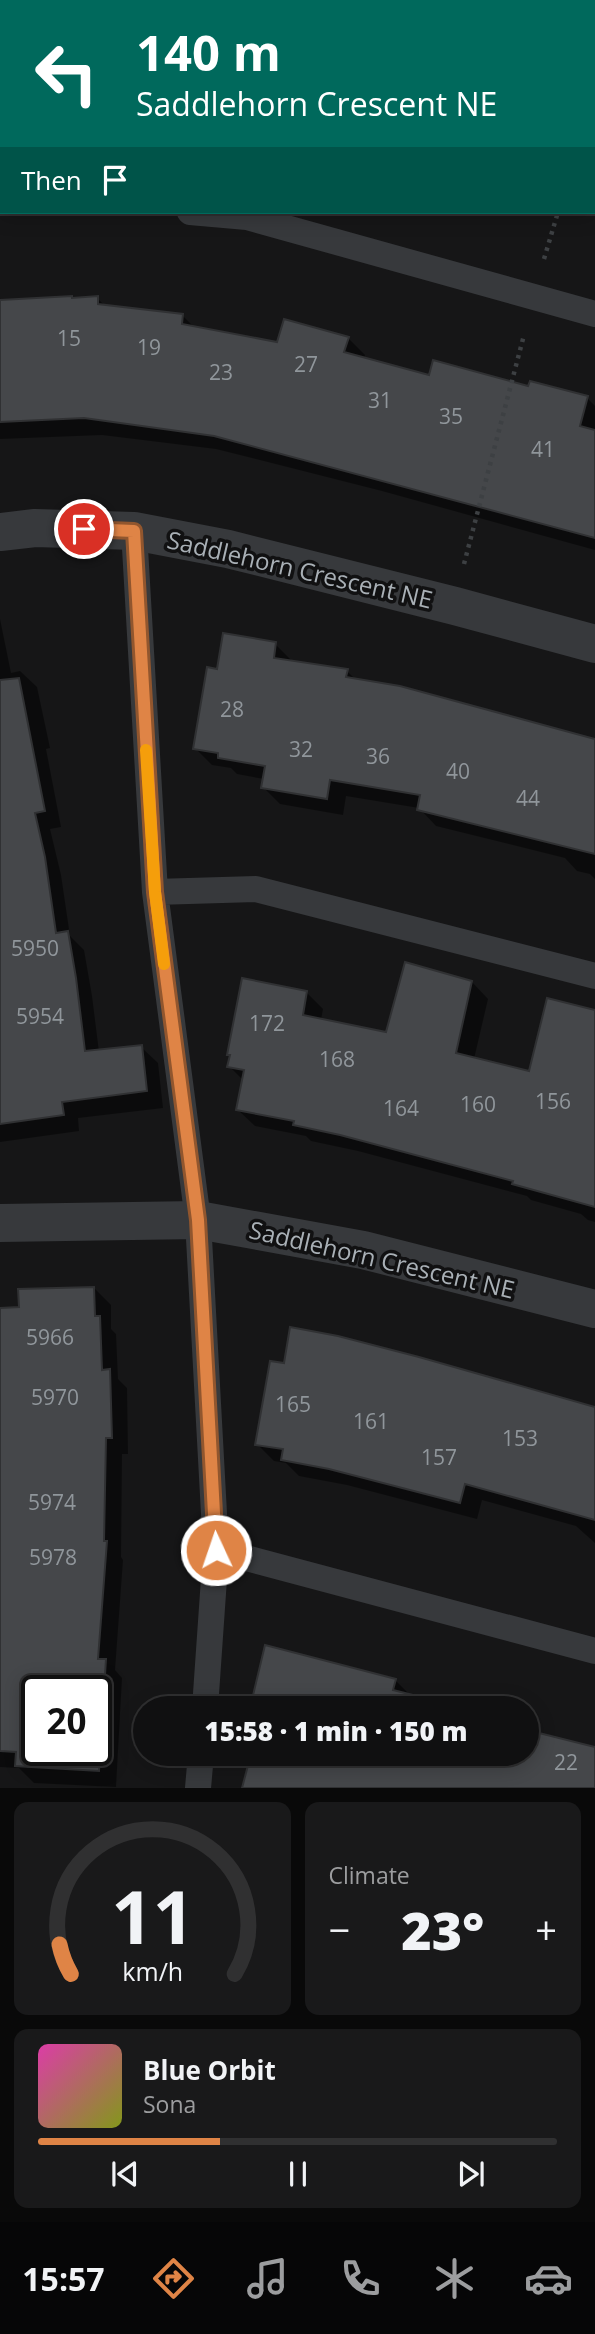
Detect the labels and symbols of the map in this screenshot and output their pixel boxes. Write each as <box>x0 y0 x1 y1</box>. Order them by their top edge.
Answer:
house number: 15 <box>57 324 81 352</box>
house number: 19 <box>137 333 161 361</box>
house number: 27 <box>294 350 318 378</box>
house number: 23 <box>209 358 233 386</box>
house number: 31 <box>368 386 392 414</box>
house number: 35 <box>439 402 463 430</box>
house number: 41 <box>531 435 555 463</box>
pin <box>54 499 114 559</box>
street label: Saddlehorn Crescent NE <box>164 522 436 616</box>
house number: 28 <box>220 695 244 723</box>
house number: 32 <box>289 735 313 763</box>
house number: 36 <box>366 742 390 770</box>
house number: 40 <box>446 757 470 785</box>
house number: 44 <box>516 784 540 812</box>
house number: 5950 <box>11 934 59 962</box>
house number: 5954 <box>16 1002 64 1030</box>
house number: 172 <box>249 1009 285 1037</box>
house number: 168 <box>319 1045 355 1073</box>
house number: 156 <box>535 1087 571 1115</box>
house number: 160 <box>460 1090 496 1118</box>
house number: 164 <box>383 1094 419 1122</box>
street label: Saddlehorn Crescent NE <box>246 1212 518 1306</box>
house number: 5966 <box>26 1323 74 1351</box>
house number: 5970 <box>31 1383 79 1411</box>
house number: 165 <box>275 1390 311 1418</box>
house number: 161 <box>353 1407 389 1435</box>
house number: 153 <box>502 1424 538 1452</box>
house number: 157 <box>421 1443 457 1471</box>
house number: 5974 <box>28 1488 76 1516</box>
position arrow <box>179 1513 253 1587</box>
house number: 5978 <box>29 1543 77 1571</box>
speed limit sign: 20 <box>21 1675 112 1766</box>
house number: 22 <box>554 1748 578 1776</box>

